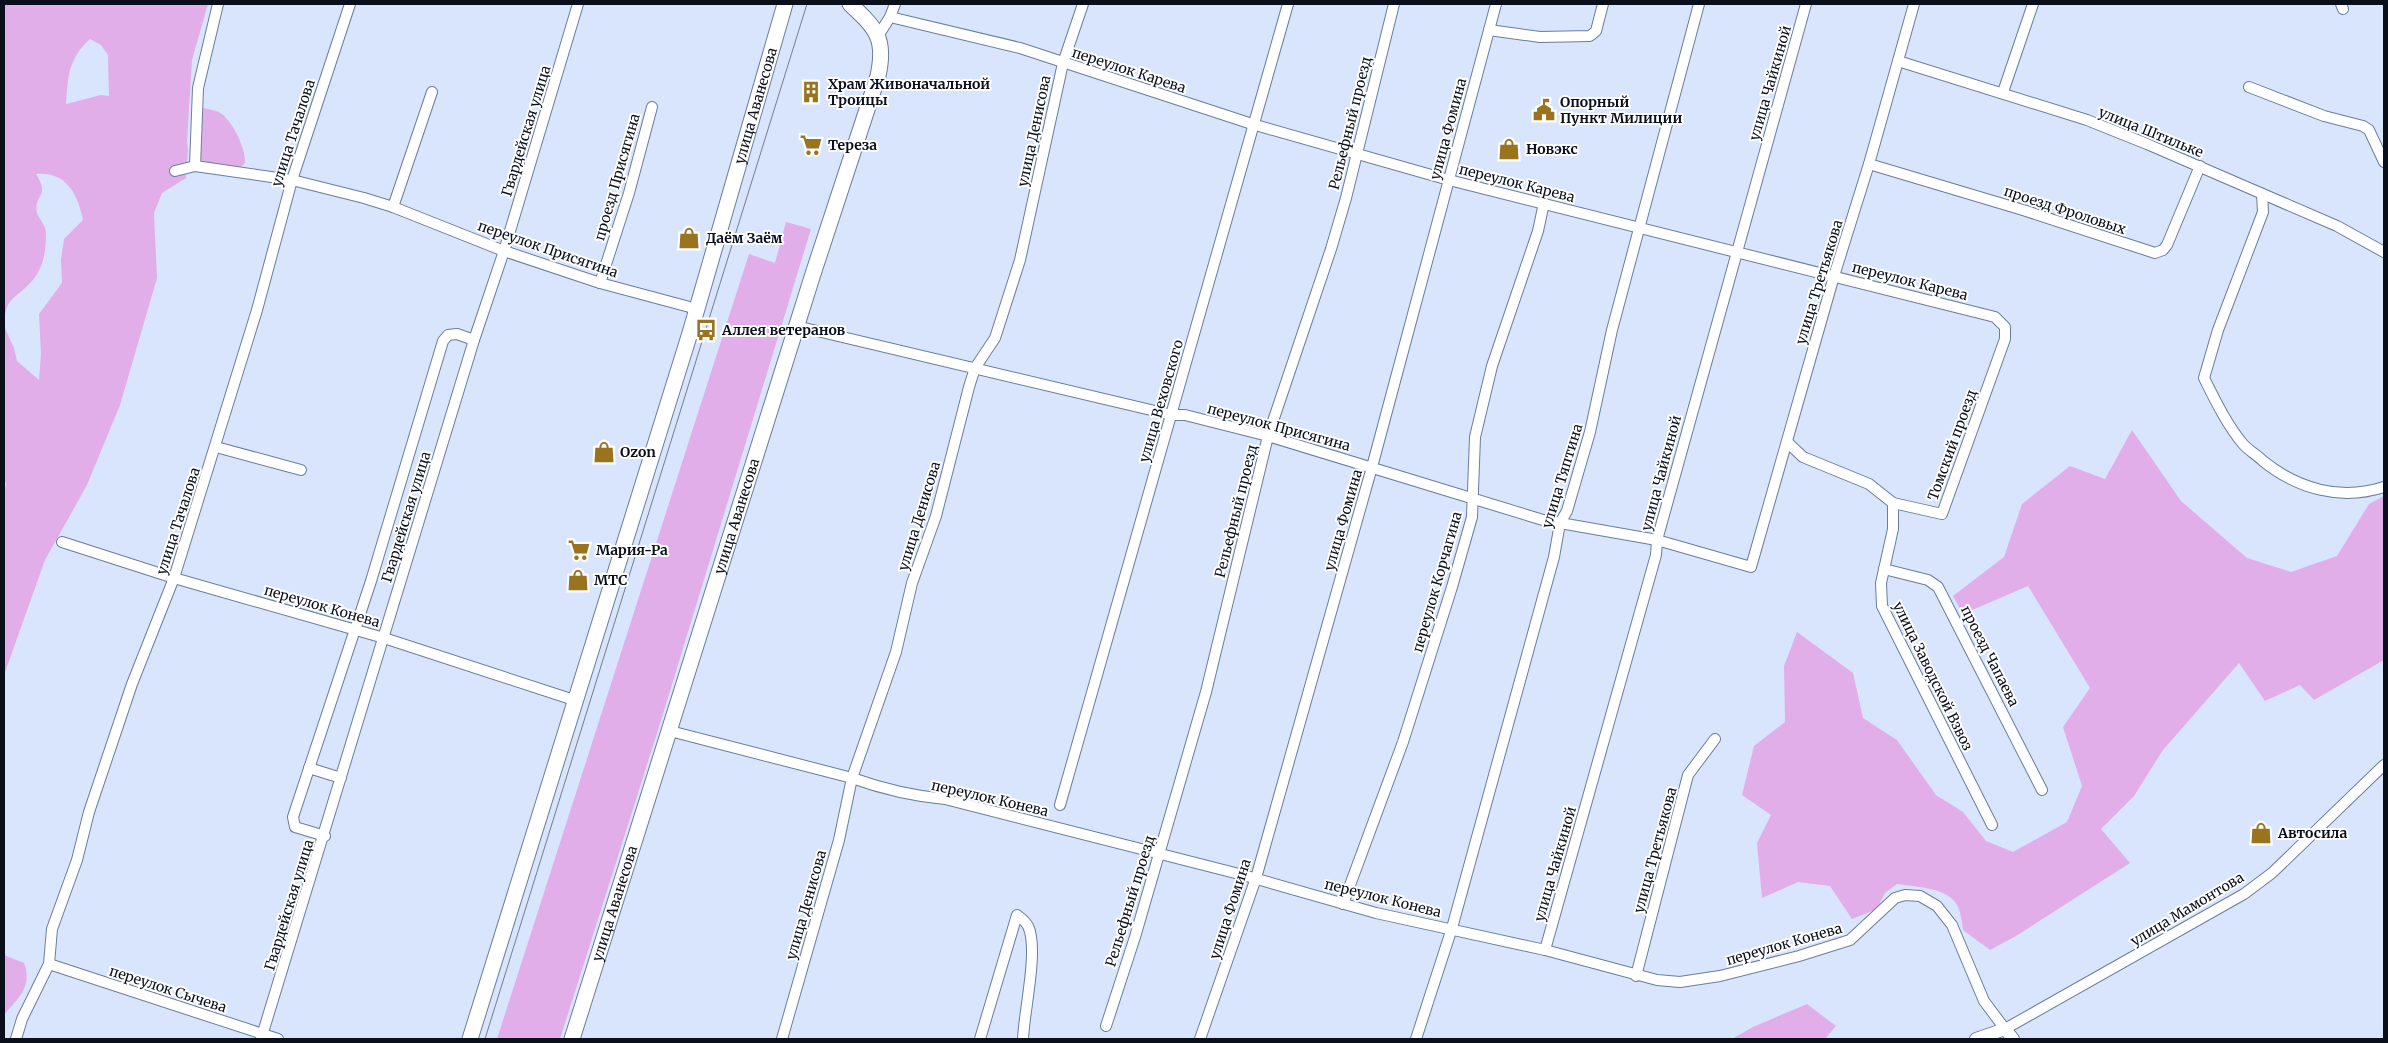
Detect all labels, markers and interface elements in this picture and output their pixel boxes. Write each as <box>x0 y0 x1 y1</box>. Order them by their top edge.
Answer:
street label: улица Чайкиной <box>1745 23 1795 143</box>
street label: переулок Карева <box>1070 43 1189 97</box>
street label: улица Аванесова <box>730 45 781 166</box>
street label: Рельефный проезд <box>1325 54 1375 191</box>
street label: Гвардейская улица <box>497 63 555 199</box>
street label: улица Денисова <box>1013 73 1055 188</box>
place label: Храм Живоначальной Троицы <box>828 75 990 109</box>
street label: улица Фомина <box>1426 76 1470 182</box>
street label: улица Тачалова <box>267 77 319 189</box>
building icon: Храм Живоначальной Троицы <box>798 79 824 105</box>
place label: Опорный Пункт Милиции <box>1560 93 1682 127</box>
public building icon: Опорный Пункт Милиции <box>1531 97 1557 123</box>
street label: улица Штильке <box>2096 103 2206 161</box>
street label: проезд Присягина <box>590 111 644 243</box>
supermarket icon: Тереза <box>798 132 824 158</box>
place label: Тереза <box>828 136 877 154</box>
shop icon: Новэкс <box>1496 136 1522 162</box>
place label: Новэкс <box>1526 140 1578 158</box>
street label: переулок Карева <box>1457 160 1577 206</box>
street label: проезд Фроловых <box>2002 182 2129 238</box>
street label: переулок Присягина <box>475 217 621 282</box>
street label: улица Третьякова <box>1791 217 1847 347</box>
shop icon: Даём Заём <box>676 225 702 251</box>
place label: Даём Заём <box>706 229 783 247</box>
street label: переулок Карева <box>1850 258 1970 304</box>
bus stop icon: Аллея ветеранов <box>693 317 719 343</box>
place label: Аллея ветеранов <box>721 321 846 339</box>
street label: улица Веховского <box>1135 338 1187 464</box>
street label: Томский проезд <box>1924 387 1981 503</box>
street label: переулок Присягина <box>1206 399 1353 455</box>
street label: улица Чайкиной <box>1637 413 1685 533</box>
street label: улица Тяптина <box>1538 421 1587 530</box>
shop icon: Ozon <box>591 439 617 465</box>
street label: Рельефный проезд <box>1211 442 1261 579</box>
place label: Ozon <box>620 443 656 461</box>
street label: Гвардейская улица <box>377 449 435 585</box>
street label: улица Аванесова <box>710 456 763 576</box>
street label: улица Денисова <box>894 459 944 573</box>
street label: улица Тачалова <box>152 465 204 577</box>
street label: улица Фомина <box>1320 467 1366 573</box>
street label: переулок Корчагина <box>1408 509 1466 654</box>
supermarket icon: Мария-Ра <box>566 537 592 563</box>
place label: Мария-Ра <box>596 541 668 559</box>
shop icon: МТС <box>565 567 591 593</box>
place label: МТС <box>594 571 628 589</box>
street label: переулок Конева <box>262 581 382 631</box>
street label: улица Заводской Взвоз <box>1889 599 1977 753</box>
street label: проезд Чапаева <box>1957 603 2023 710</box>
street label: переулок Конева <box>930 776 1051 820</box>
street label: улица Третьякова <box>1630 785 1681 915</box>
street label: улица Чайкиной <box>1530 804 1580 924</box>
shop icon: Автосила <box>2248 820 2274 846</box>
place label: Автосила <box>2277 824 2347 842</box>
street label: Рельефный проезд <box>1101 833 1159 969</box>
street label: Гвардейская улица <box>260 837 318 973</box>
street label: улица Аванесова <box>588 843 641 964</box>
street label: улица Денисова <box>782 848 830 962</box>
street label: улица Фомина <box>1205 856 1255 962</box>
street label: улица Мамонтова <box>2127 868 2247 950</box>
street label: переулок Конева <box>1323 875 1444 921</box>
street label: переулок Конева <box>1724 919 1844 969</box>
street label: переулок Сычева <box>107 962 229 1017</box>

